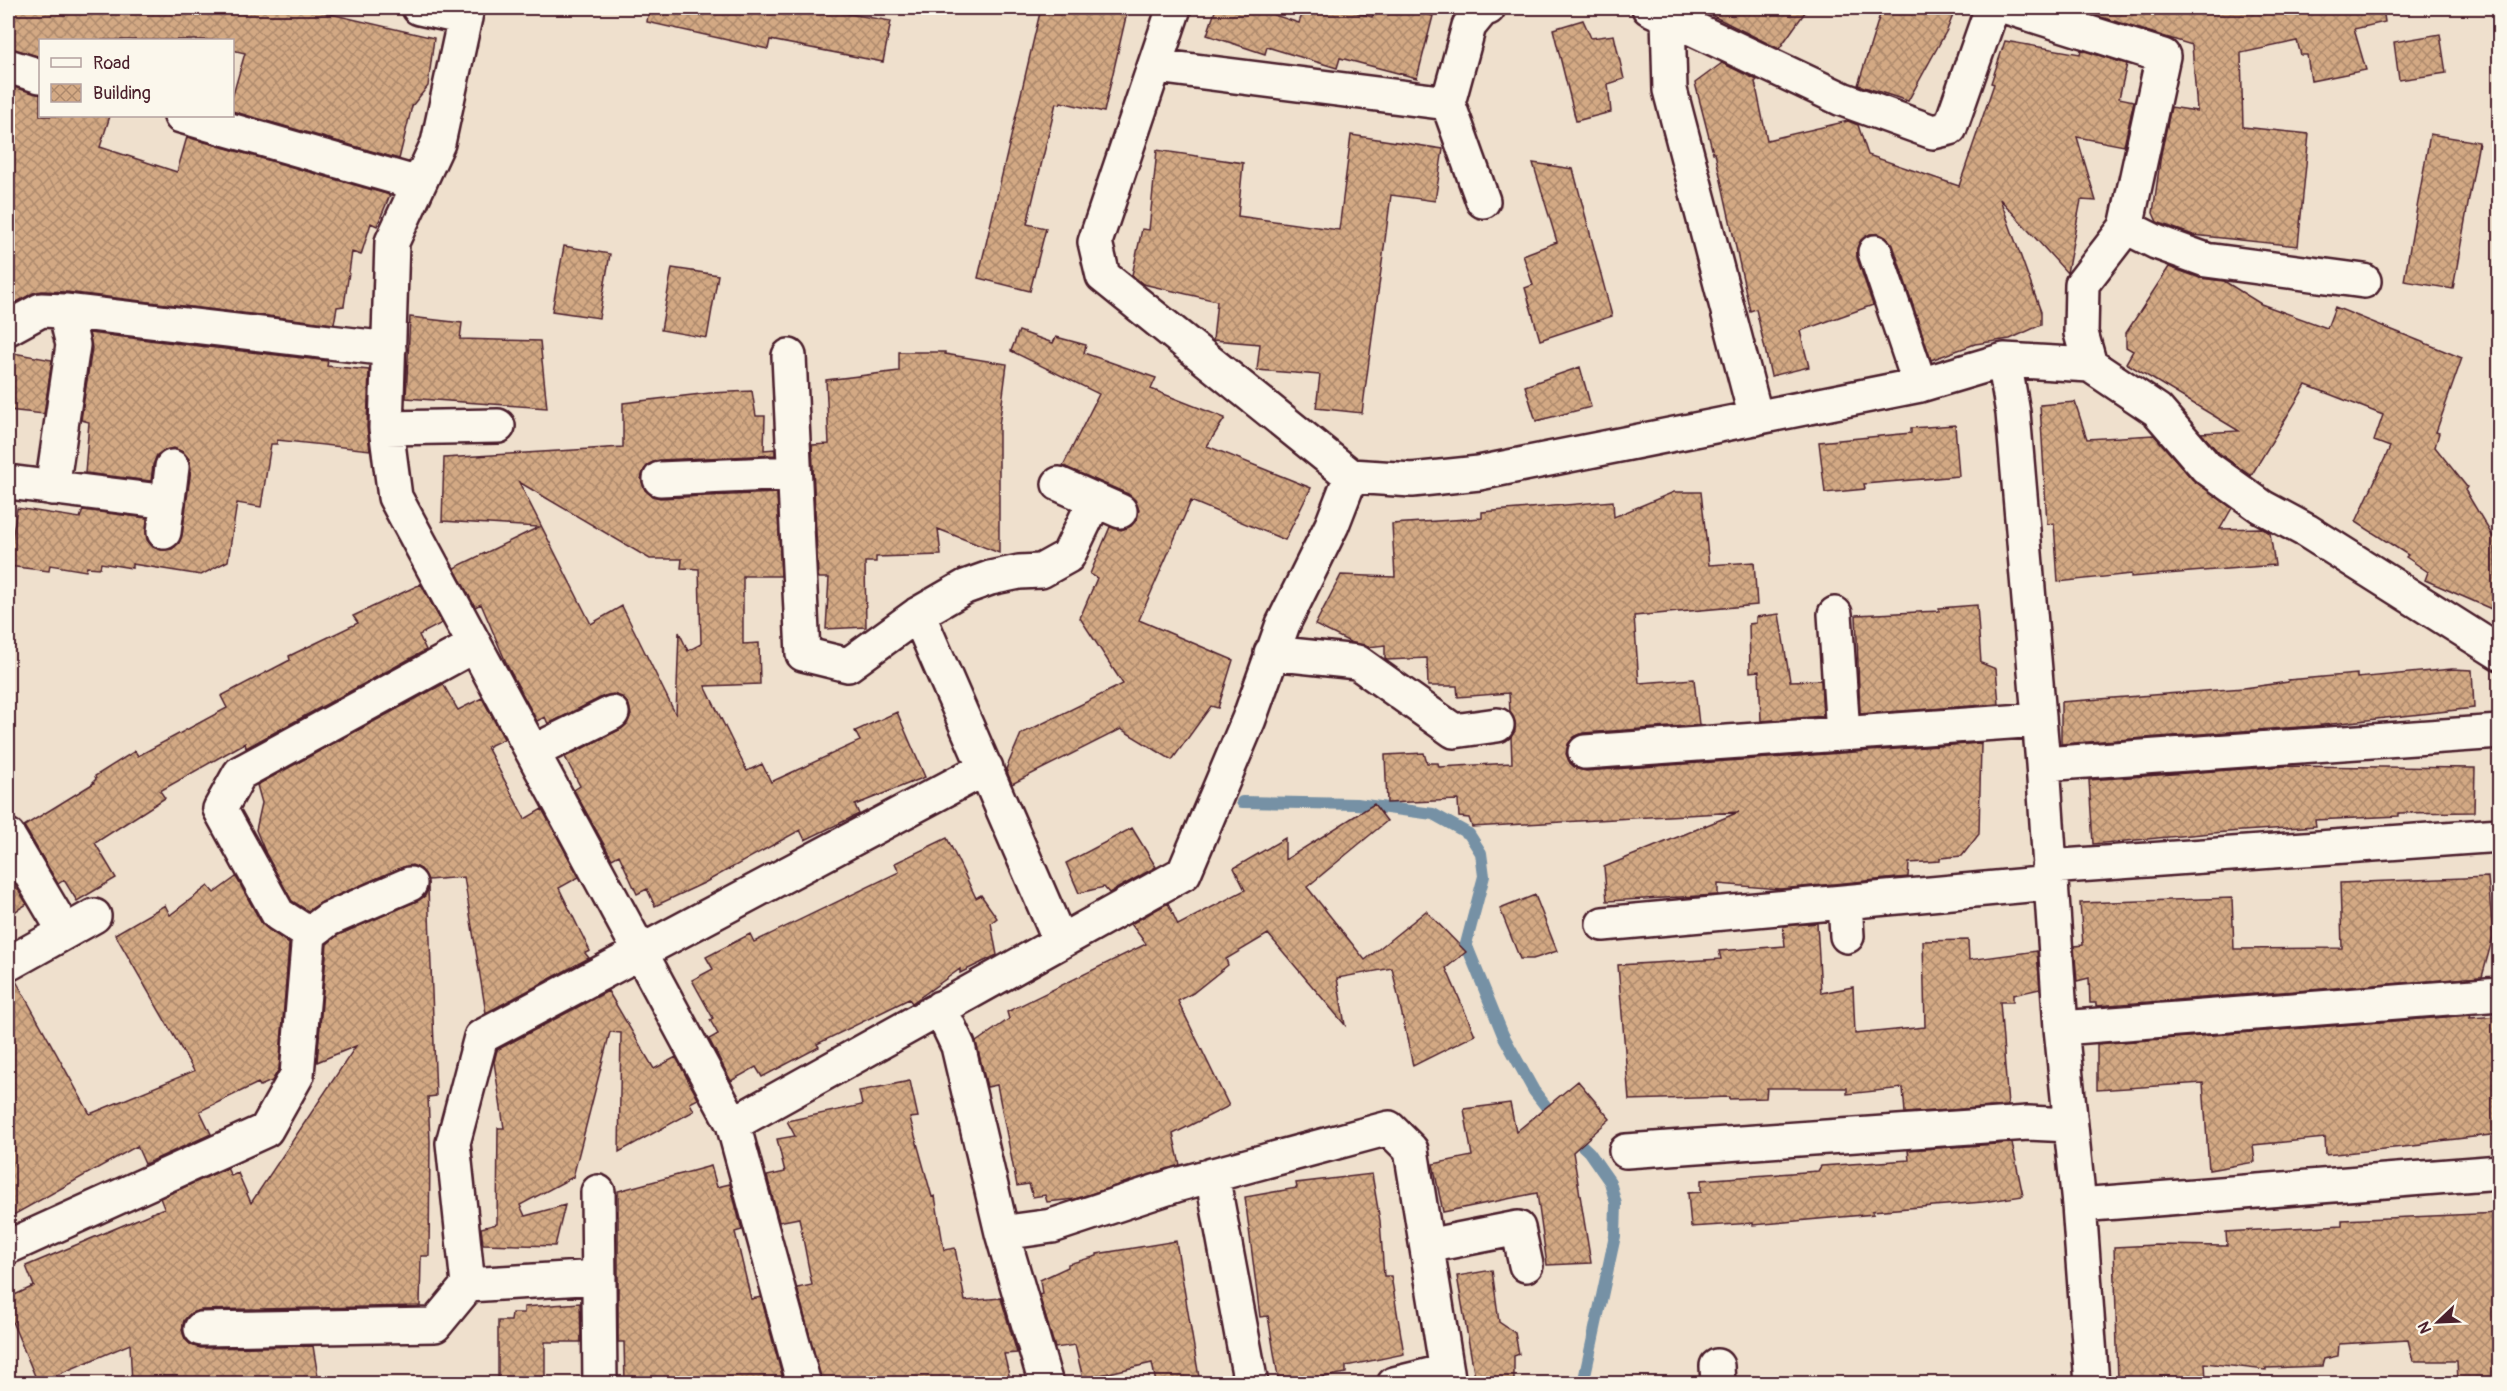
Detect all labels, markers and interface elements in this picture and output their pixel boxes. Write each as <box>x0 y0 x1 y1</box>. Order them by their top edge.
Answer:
legend <box>39 39 234 117</box>
text: Road <box>93 52 130 75</box>
text: Building <box>93 82 151 105</box>
north arrow <box>2408 1292 2468 1352</box>
text: N <box>2414 1318 2436 1336</box>

